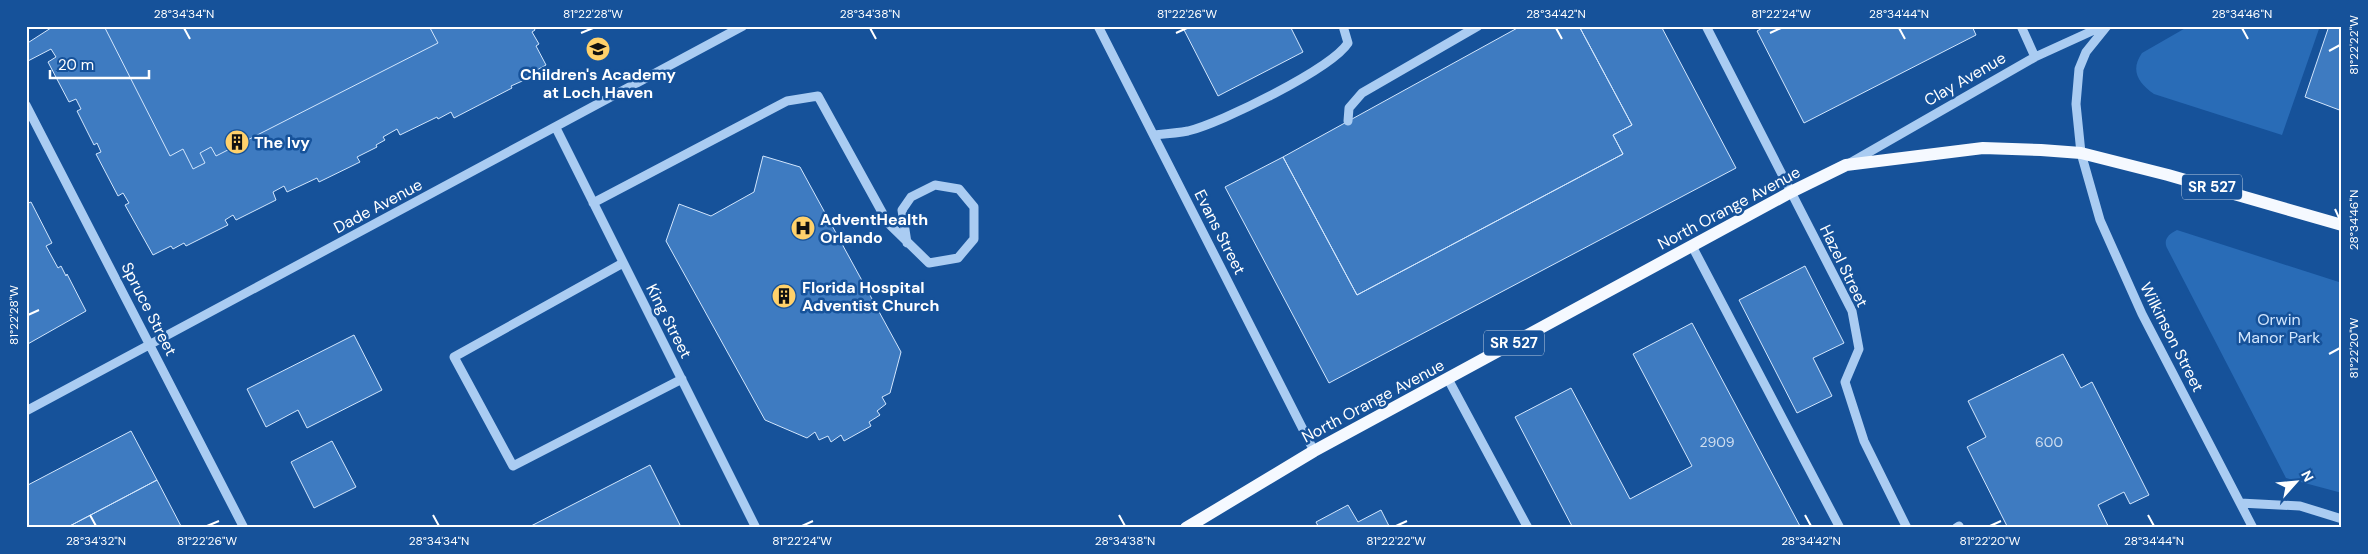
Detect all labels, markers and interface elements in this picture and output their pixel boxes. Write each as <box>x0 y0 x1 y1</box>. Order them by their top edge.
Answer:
text: 28°34'34"N <box>154 6 214 22</box>
text: 81°22'28"W <box>563 6 623 22</box>
text: 28°34'38"N <box>840 6 900 22</box>
text: 81°22'26"W <box>1157 6 1217 22</box>
text: 28°34'42"N <box>1526 6 1586 22</box>
text: 81°22'24"W <box>1751 6 1811 22</box>
text: 28°34'44"N <box>1869 6 1929 22</box>
text: 28°34'46"N <box>2212 6 2272 22</box>
text: 81°22'22"W <box>2346 15 2362 75</box>
school or university icon: Children's Academy at Loch Haven <box>585 36 611 62</box>
street label: Clay Avenue <box>1920 47 2010 111</box>
scale bar <box>50 48 149 80</box>
text: 20 m <box>58 55 94 75</box>
place label: Children's Academy at Loch Haven <box>520 64 676 103</box>
building icon: The Ivy <box>224 129 250 155</box>
place label: The Ivy <box>254 132 310 153</box>
street label: North Orange Avenue <box>1654 161 1804 255</box>
street label: Dade Avenue <box>330 174 426 238</box>
road number: SR 527 <box>2182 174 2242 200</box>
street label: Evans Street <box>1190 186 1250 278</box>
text: 28°34'46"N <box>2346 190 2362 250</box>
place label: AdventHealth Orlando <box>820 209 928 248</box>
hospital icon: AdventHealth Orlando <box>790 215 816 241</box>
street label: Hazel Street <box>1815 221 1873 311</box>
street label: Spruce Street <box>116 259 182 359</box>
place label: Florida Hospital Adventist Church <box>802 277 939 316</box>
street label: Wilkinson Street <box>2135 279 2209 395</box>
street label: King Street <box>641 280 697 362</box>
building icon: Florida Hospital Adventist Church <box>771 283 797 309</box>
text: 81°22'28"W <box>6 285 22 345</box>
park label: Orwin Manor Park <box>2238 309 2320 348</box>
text: 81°22'20"W <box>2346 317 2362 378</box>
road number: SR 527 <box>1484 330 1544 356</box>
street label: North Orange Avenue <box>1298 354 1448 448</box>
house number: 2909 <box>1699 433 1735 451</box>
house number: 600 <box>2035 433 2063 451</box>
north arrow <box>2270 456 2320 506</box>
text: N <box>2297 467 2318 485</box>
text: 28°34'32"N <box>66 533 126 549</box>
text: 81°22'26"W <box>177 533 237 549</box>
text: 28°34'34"N <box>409 533 469 549</box>
text: 81°22'24"W <box>772 533 832 549</box>
text: 28°34'38"N <box>1095 533 1155 549</box>
text: 81°22'22"W <box>1366 533 1426 549</box>
text: 28°34'42"N <box>1781 533 1841 549</box>
text: 81°22'20"W <box>1960 533 2021 549</box>
text: 28°34'44"N <box>2124 533 2184 549</box>

